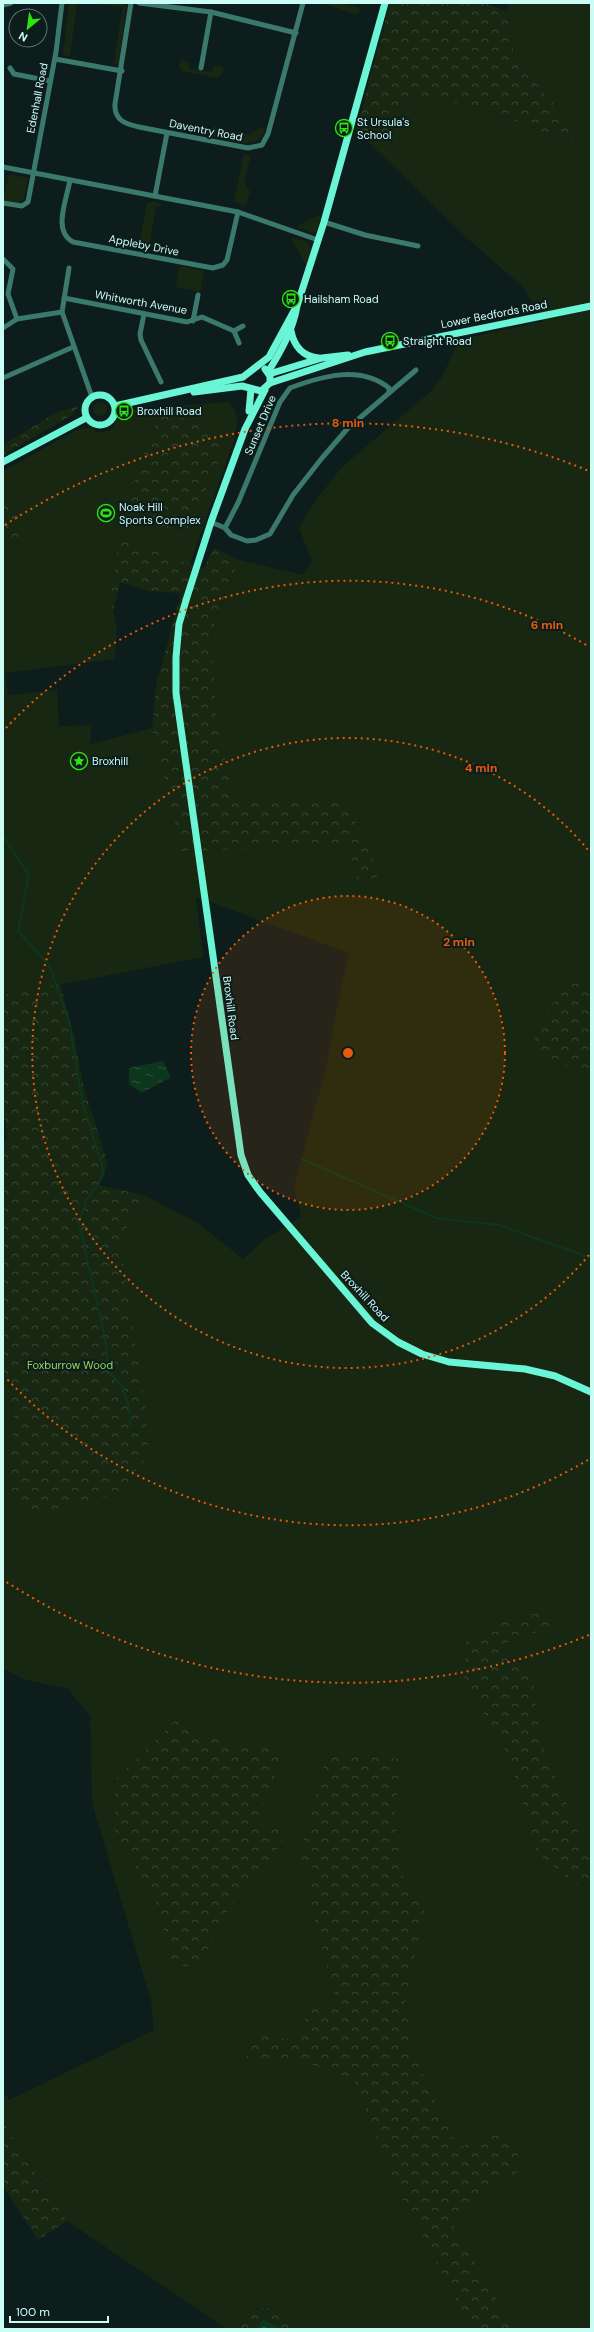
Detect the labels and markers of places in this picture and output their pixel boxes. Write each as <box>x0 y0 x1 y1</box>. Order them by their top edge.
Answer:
place label: St Ursula's School <box>357 115 409 142</box>
bus stop icon: St Ursula's School <box>334 118 354 138</box>
bus stop icon: Hailsham Road <box>281 289 301 309</box>
place label: Hailsham Road <box>304 292 379 306</box>
bus stop icon: Straight Road <box>380 331 400 351</box>
place label: Straight Road <box>403 334 472 348</box>
bus stop icon: Broxhill Road <box>114 401 134 421</box>
place label: Broxhill Road <box>137 404 202 418</box>
place label: Noak Hill Sports Complex <box>119 500 201 527</box>
sports icon: Noak Hill Sports Complex <box>96 503 116 523</box>
place icon: Broxhill <box>69 751 89 771</box>
place label: Broxhill <box>92 754 128 768</box>
centre of rings <box>341 1046 355 1060</box>

